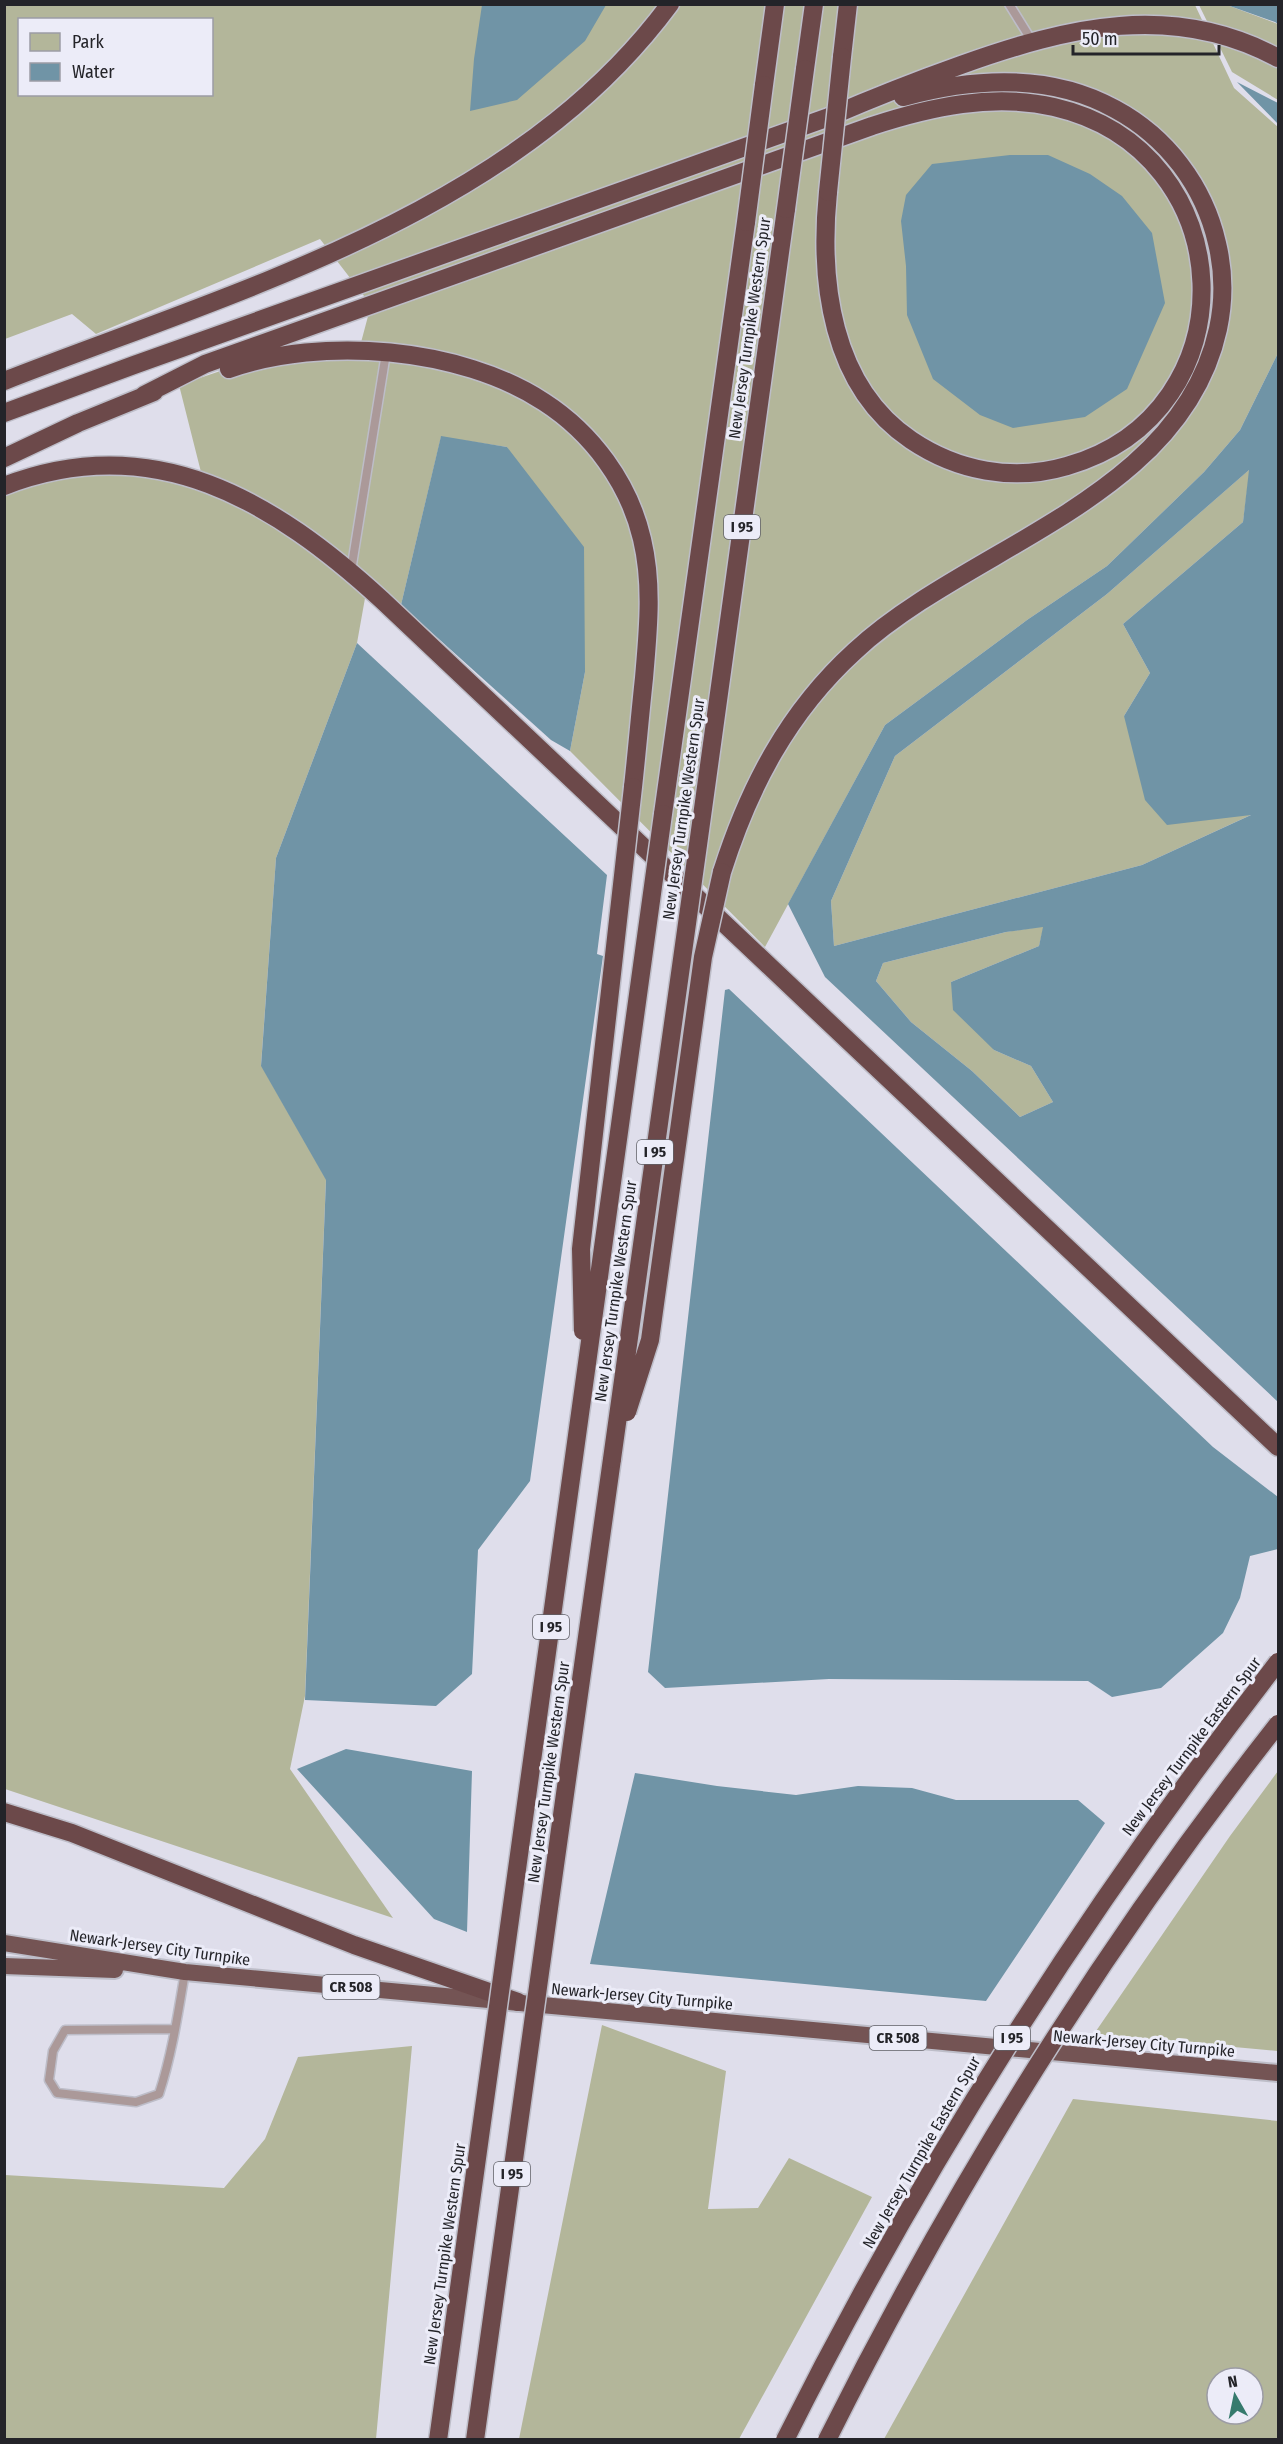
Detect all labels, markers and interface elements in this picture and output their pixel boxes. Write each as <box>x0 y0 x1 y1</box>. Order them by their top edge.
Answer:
legend <box>18 18 213 96</box>
scale bar <box>1073 18 1218 56</box>
text: 50 m <box>1082 28 1118 50</box>
text: Park <box>72 31 105 53</box>
text: Water <box>72 61 115 83</box>
street label: New Jersey Turnpike Western Spur <box>725 216 775 440</box>
road number: I 95 <box>724 515 760 539</box>
street label: New Jersey Turnpike Western Spur <box>659 697 709 921</box>
road number: I 95 <box>637 1140 673 1164</box>
street label: New Jersey Turnpike Western Spur <box>591 1179 641 1403</box>
road number: I 95 <box>533 1615 569 1639</box>
street label: New Jersey Turnpike Eastern Spur <box>1118 1653 1265 1839</box>
street label: New Jersey Turnpike Western Spur <box>524 1660 574 1884</box>
street label: Newark-Jersey City Turnpike <box>68 1925 252 1970</box>
road number: CR 508 <box>322 1975 380 1999</box>
street label: Newark-Jersey City Turnpike <box>550 1979 734 2014</box>
road number: CR 508 <box>870 2026 926 2050</box>
road number: I 95 <box>994 2026 1030 2050</box>
street label: Newark-Jersey City Turnpike <box>1052 2026 1236 2061</box>
street label: New Jersey Turnpike Eastern Spur <box>859 2052 985 2252</box>
street label: New Jersey Turnpike Western Spur <box>420 2142 470 2366</box>
road number: I 95 <box>494 2162 530 2186</box>
north arrow <box>1205 2366 1265 2426</box>
text: N <box>1227 2372 1239 2392</box>

